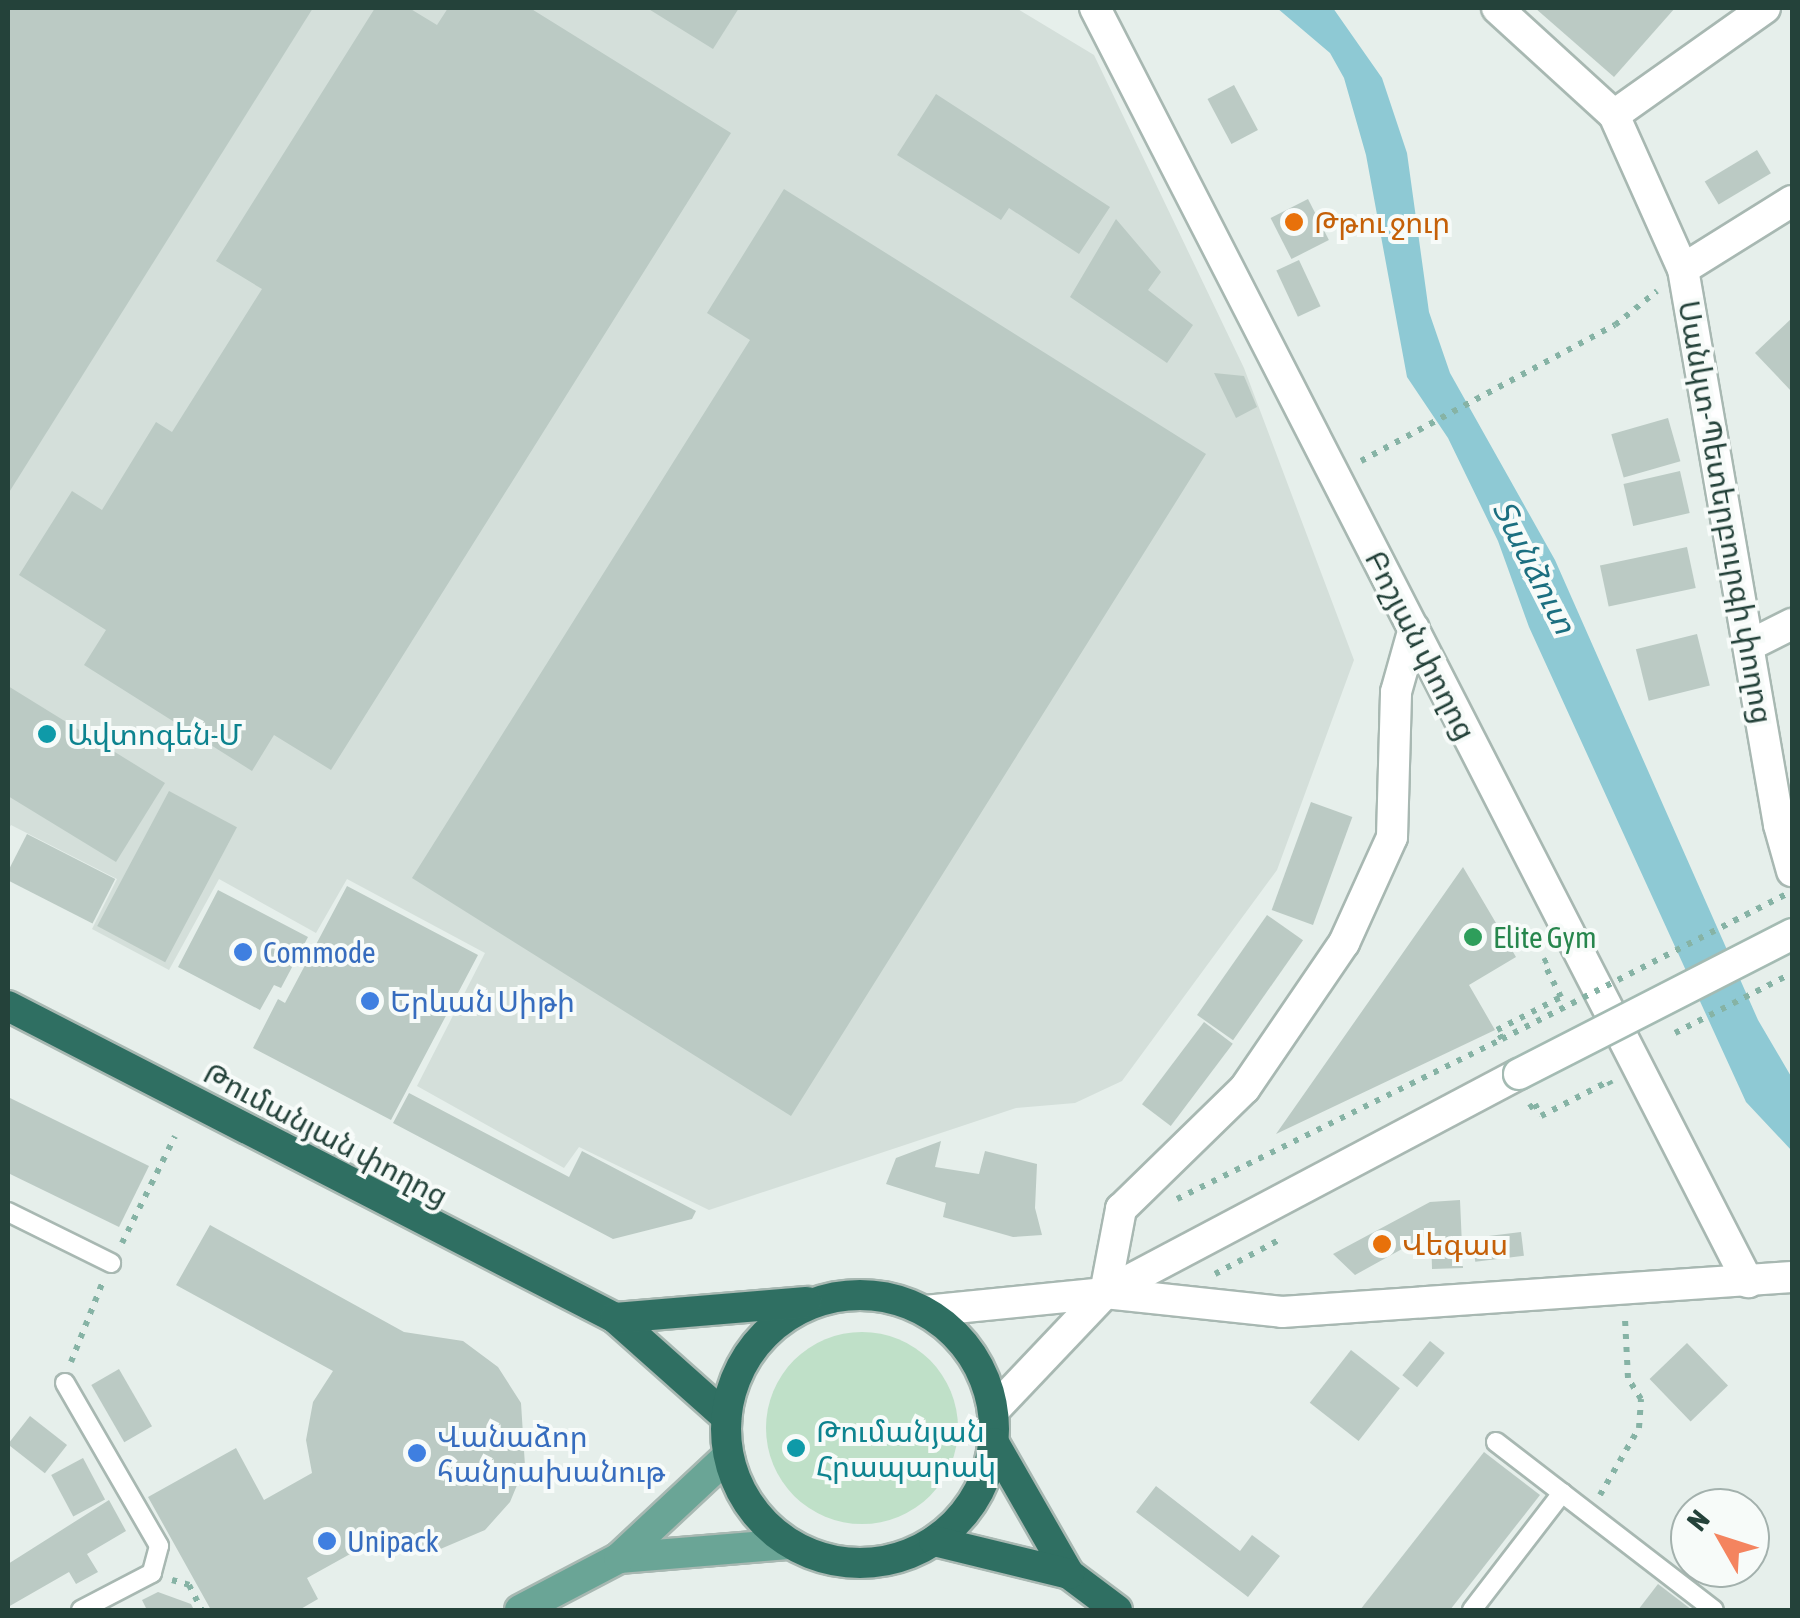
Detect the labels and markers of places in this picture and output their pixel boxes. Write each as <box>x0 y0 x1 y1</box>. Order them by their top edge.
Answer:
place label: Թթու ջուր <box>1314 204 1450 240</box>
marker: Թթու ջուր <box>1283 211 1305 233</box>
place label: Ավտոգեն-Մ <box>67 716 242 752</box>
marker: Ավտոգեն-Մ <box>36 723 58 745</box>
place label: Elite Gym <box>1493 919 1597 955</box>
marker: Elite Gym <box>1462 926 1484 948</box>
place label: Commode <box>263 934 376 970</box>
marker: Commode <box>232 941 254 963</box>
place label: Երևան Սիթի <box>390 983 575 1019</box>
marker: Երևան Սիթի <box>359 990 381 1012</box>
place label: Վեգաս <box>1402 1226 1508 1262</box>
marker: Վեգաս <box>1371 1233 1393 1255</box>
place label: Թումանյան Հրապարակ <box>816 1413 996 1484</box>
place label: Վանաձոր հանրախանութ <box>437 1418 665 1488</box>
marker: Թումանյան Հրապարակ <box>785 1437 807 1459</box>
marker: Վանաձոր հանրախանութ <box>406 1442 428 1464</box>
place label: Unipack <box>347 1523 439 1559</box>
marker: Unipack <box>316 1530 338 1552</box>

